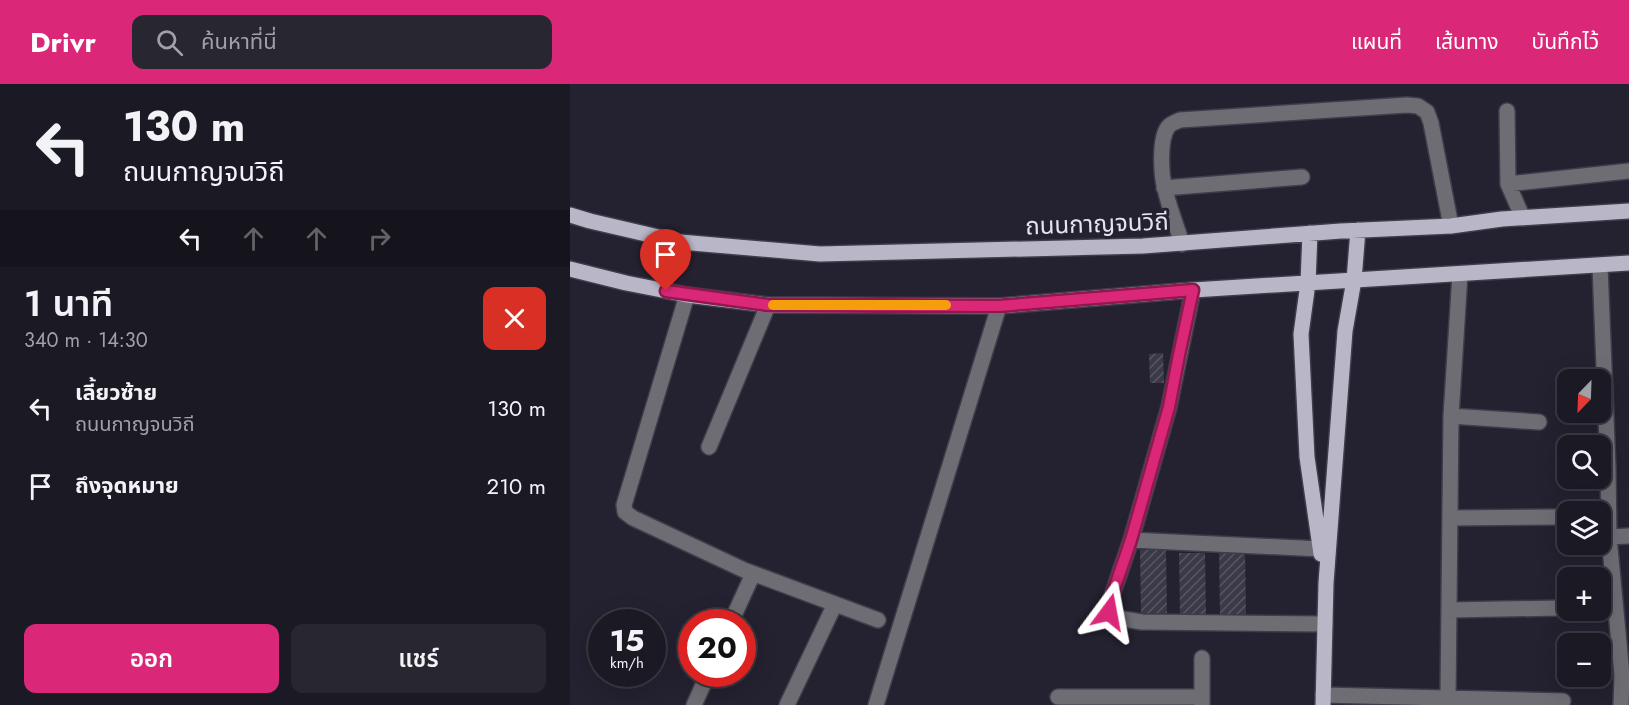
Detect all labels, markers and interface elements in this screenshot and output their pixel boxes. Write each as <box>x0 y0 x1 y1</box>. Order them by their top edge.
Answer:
search box <box>132 15 552 69</box>
text: Drivr <box>30 22 96 63</box>
text: ค้นหาที่นี่ <box>201 25 277 57</box>
icon: search <box>153 26 186 59</box>
text: แผนที่ <box>1351 27 1402 57</box>
text: เส้นทาง <box>1435 27 1499 57</box>
text: บันทึกไว้ <box>1532 27 1599 57</box>
text: 130 m <box>123 96 245 157</box>
icon: left <box>24 108 102 186</box>
text: ถนนกาญจนวิถี <box>123 152 285 191</box>
street label: ถนนกาญจนวิถี <box>1025 204 1169 243</box>
icon: left <box>174 222 207 255</box>
icon: ahead <box>237 222 270 255</box>
icon: ahead <box>300 222 333 255</box>
icon: right <box>363 222 396 255</box>
pin <box>640 229 691 291</box>
icon: arrive <box>649 238 682 271</box>
text: 1 นาที <box>24 277 113 329</box>
button: close <box>483 287 546 350</box>
text: 340 m · 14:30 <box>24 326 148 355</box>
north arrow <box>1557 369 1611 423</box>
map controls <box>1557 369 1611 687</box>
text: เลี้ยวซ้าย <box>75 376 157 408</box>
icon: left <box>24 392 57 425</box>
text: 130 m <box>487 392 546 424</box>
text: ถนนกาญจนวิถี <box>75 410 195 439</box>
button: search <box>1557 435 1611 489</box>
text: ถึงจุดหมาย <box>75 469 179 501</box>
icon: arrive <box>24 470 57 503</box>
text: 210 m <box>487 470 546 502</box>
button: layers <box>1557 501 1611 555</box>
button: + <box>1557 567 1611 621</box>
position arrow <box>1077 580 1141 644</box>
speed limit sign: 20 <box>678 609 756 687</box>
text: 15 <box>610 619 644 662</box>
button: ออก <box>24 624 279 693</box>
button: แชร์ <box>291 624 546 693</box>
button: − <box>1557 633 1611 687</box>
text: km/h <box>610 652 644 674</box>

